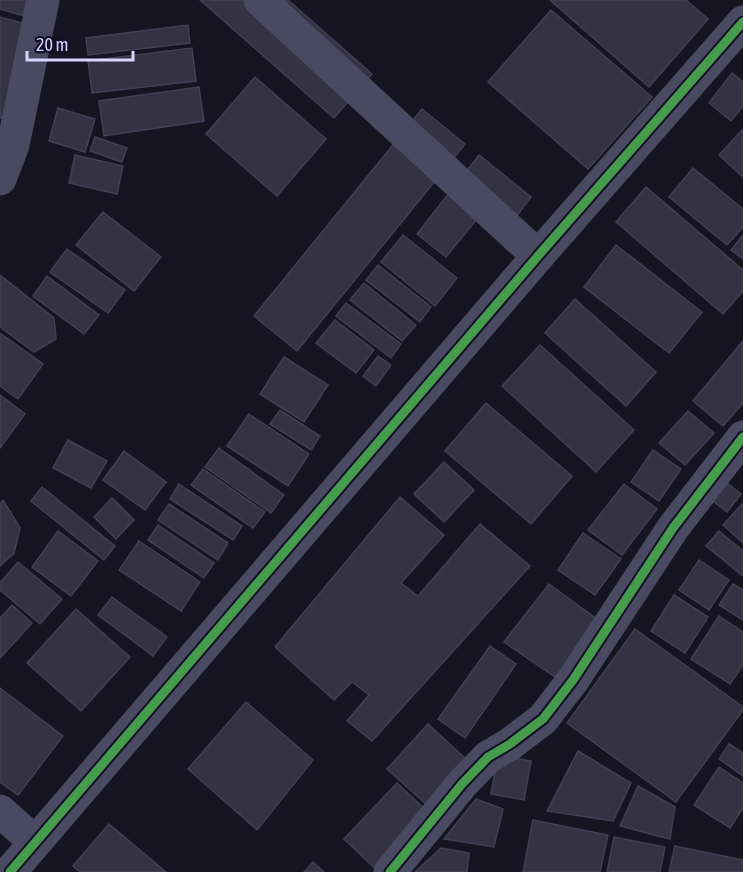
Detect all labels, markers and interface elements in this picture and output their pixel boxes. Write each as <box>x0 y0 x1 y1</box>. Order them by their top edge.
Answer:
scale bar <box>27 24 134 62</box>
text: 20 m <box>36 34 68 55</box>

